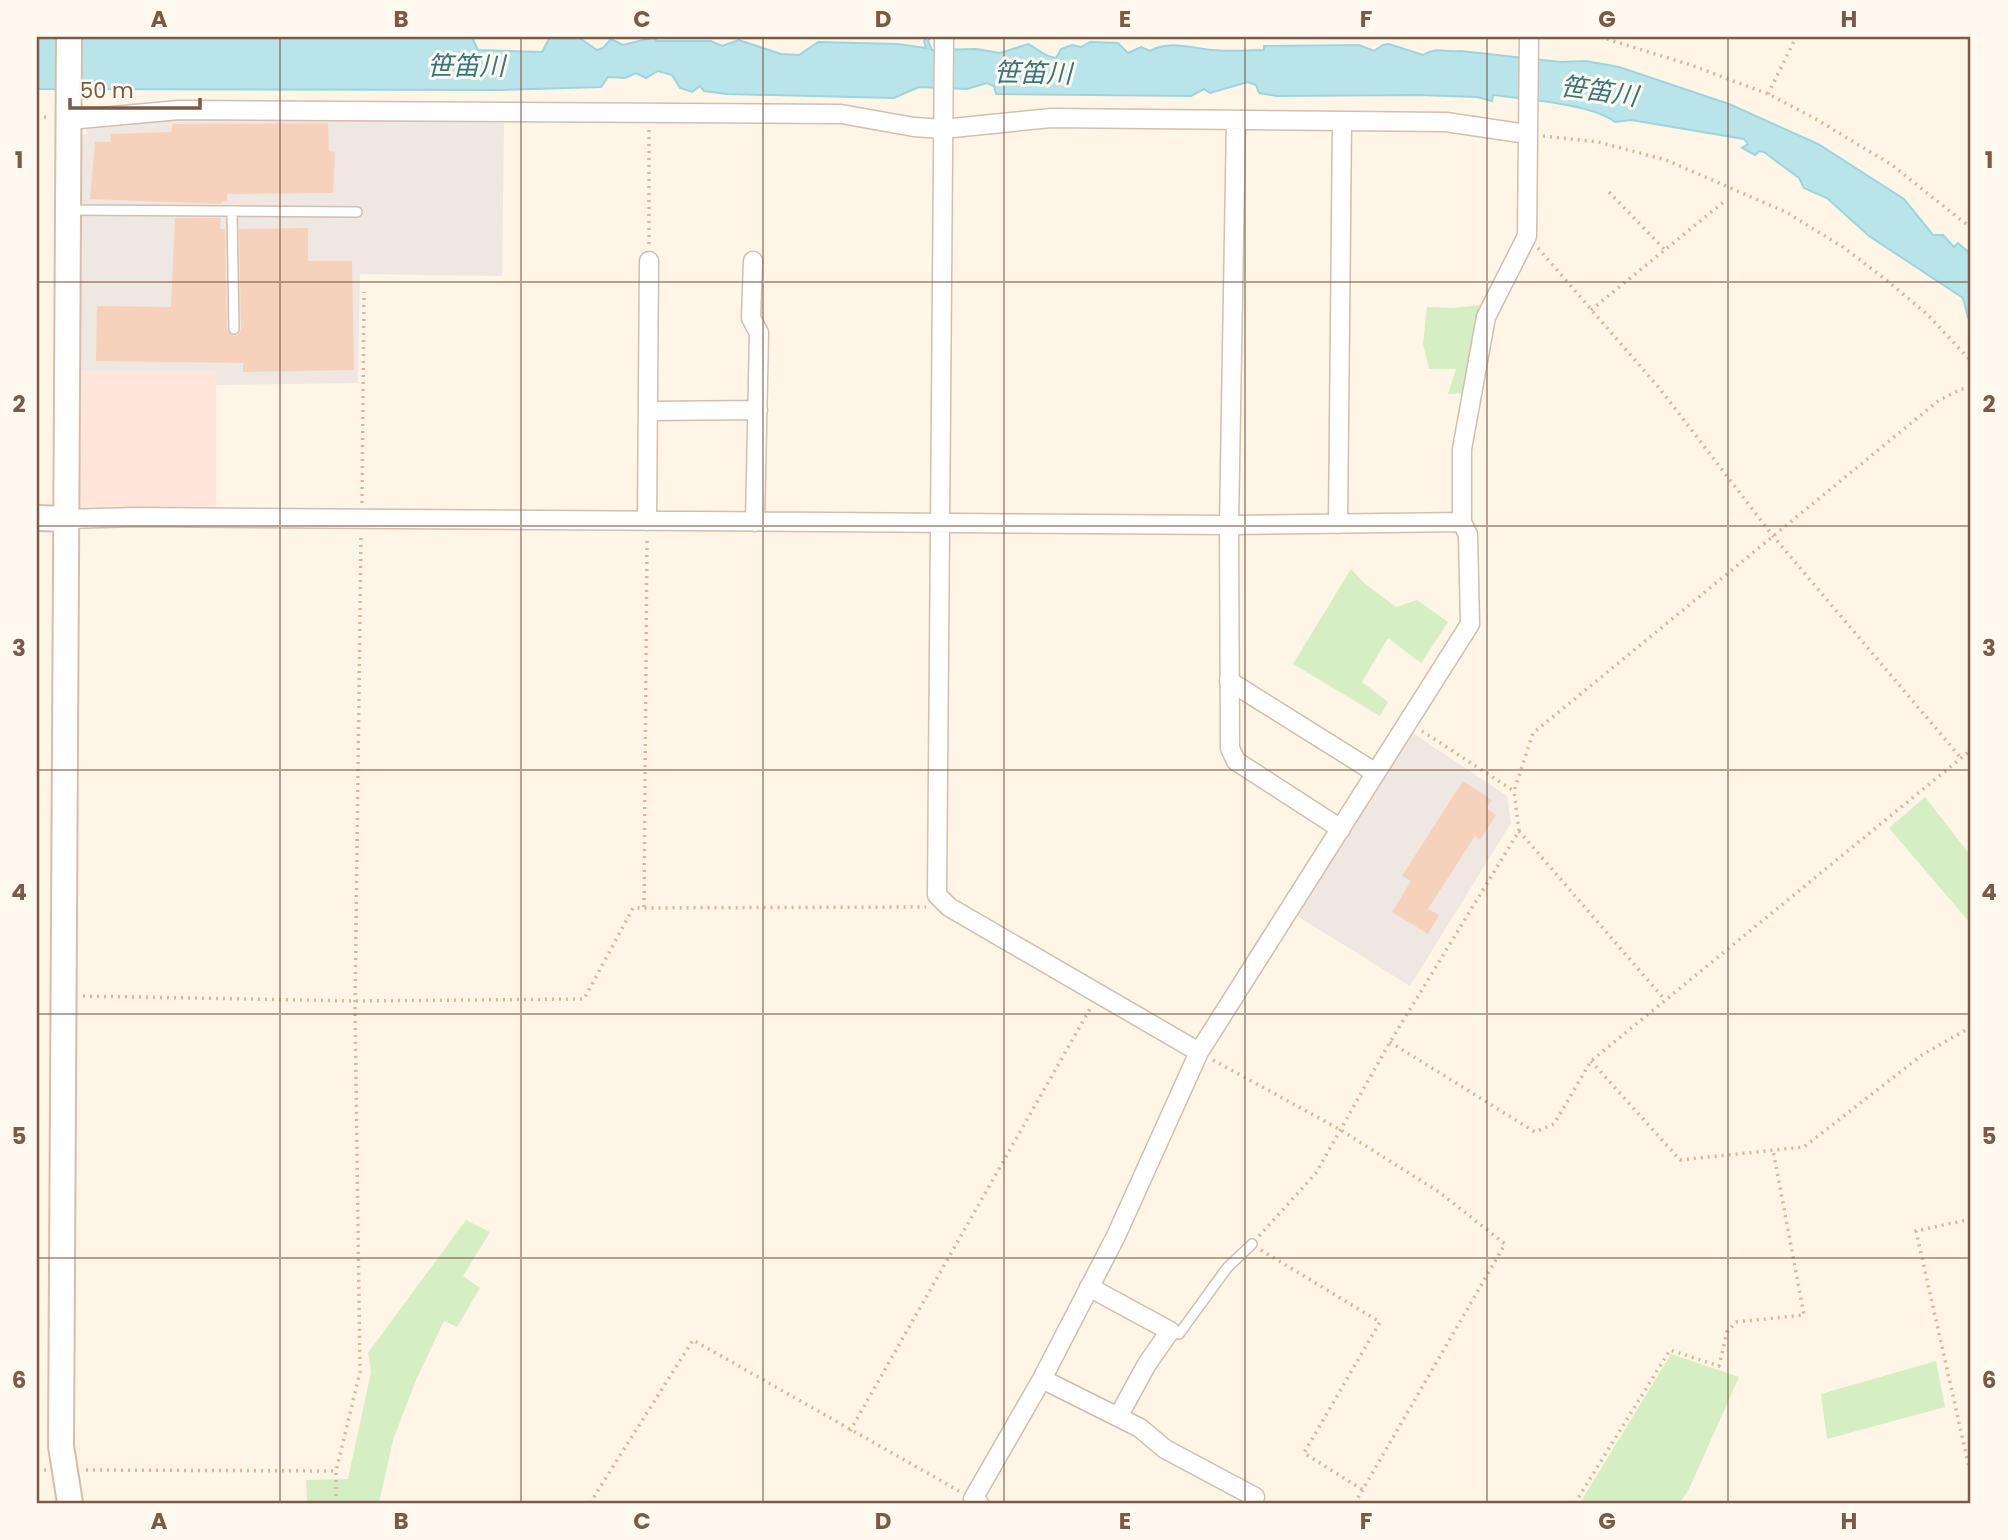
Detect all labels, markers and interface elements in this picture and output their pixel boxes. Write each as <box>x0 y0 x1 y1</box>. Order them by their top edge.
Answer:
text: A <box>151 3 168 35</box>
text: B <box>393 3 409 35</box>
text: C <box>633 3 651 35</box>
text: D <box>875 3 891 35</box>
text: E <box>1119 3 1131 35</box>
text: F <box>1360 3 1372 35</box>
text: G <box>1598 3 1616 35</box>
text: H <box>1841 3 1857 35</box>
water label: 笹笛川 <box>427 48 508 84</box>
water label: 笹笛川 <box>994 54 1075 92</box>
scale bar <box>70 66 200 110</box>
water label: 笹笛川 <box>1558 68 1643 115</box>
text: 50 m <box>80 76 134 105</box>
text: 1 <box>15 144 23 176</box>
text: 1 <box>1985 144 1993 176</box>
text: 2 <box>12 388 26 420</box>
text: 2 <box>1982 388 1996 420</box>
text: 3 <box>12 632 26 664</box>
text: 3 <box>1982 632 1996 664</box>
text: 4 <box>11 876 27 908</box>
text: 4 <box>1981 876 1997 908</box>
text: 5 <box>12 1120 26 1152</box>
text: 5 <box>1982 1120 1996 1152</box>
text: 6 <box>12 1364 26 1396</box>
text: 6 <box>1982 1364 1996 1396</box>
text: A <box>151 1505 168 1537</box>
text: B <box>393 1505 409 1537</box>
text: C <box>633 1505 651 1537</box>
text: D <box>875 1505 891 1537</box>
text: E <box>1119 1505 1131 1537</box>
text: F <box>1360 1505 1372 1537</box>
text: G <box>1598 1505 1616 1537</box>
text: H <box>1841 1505 1857 1537</box>

